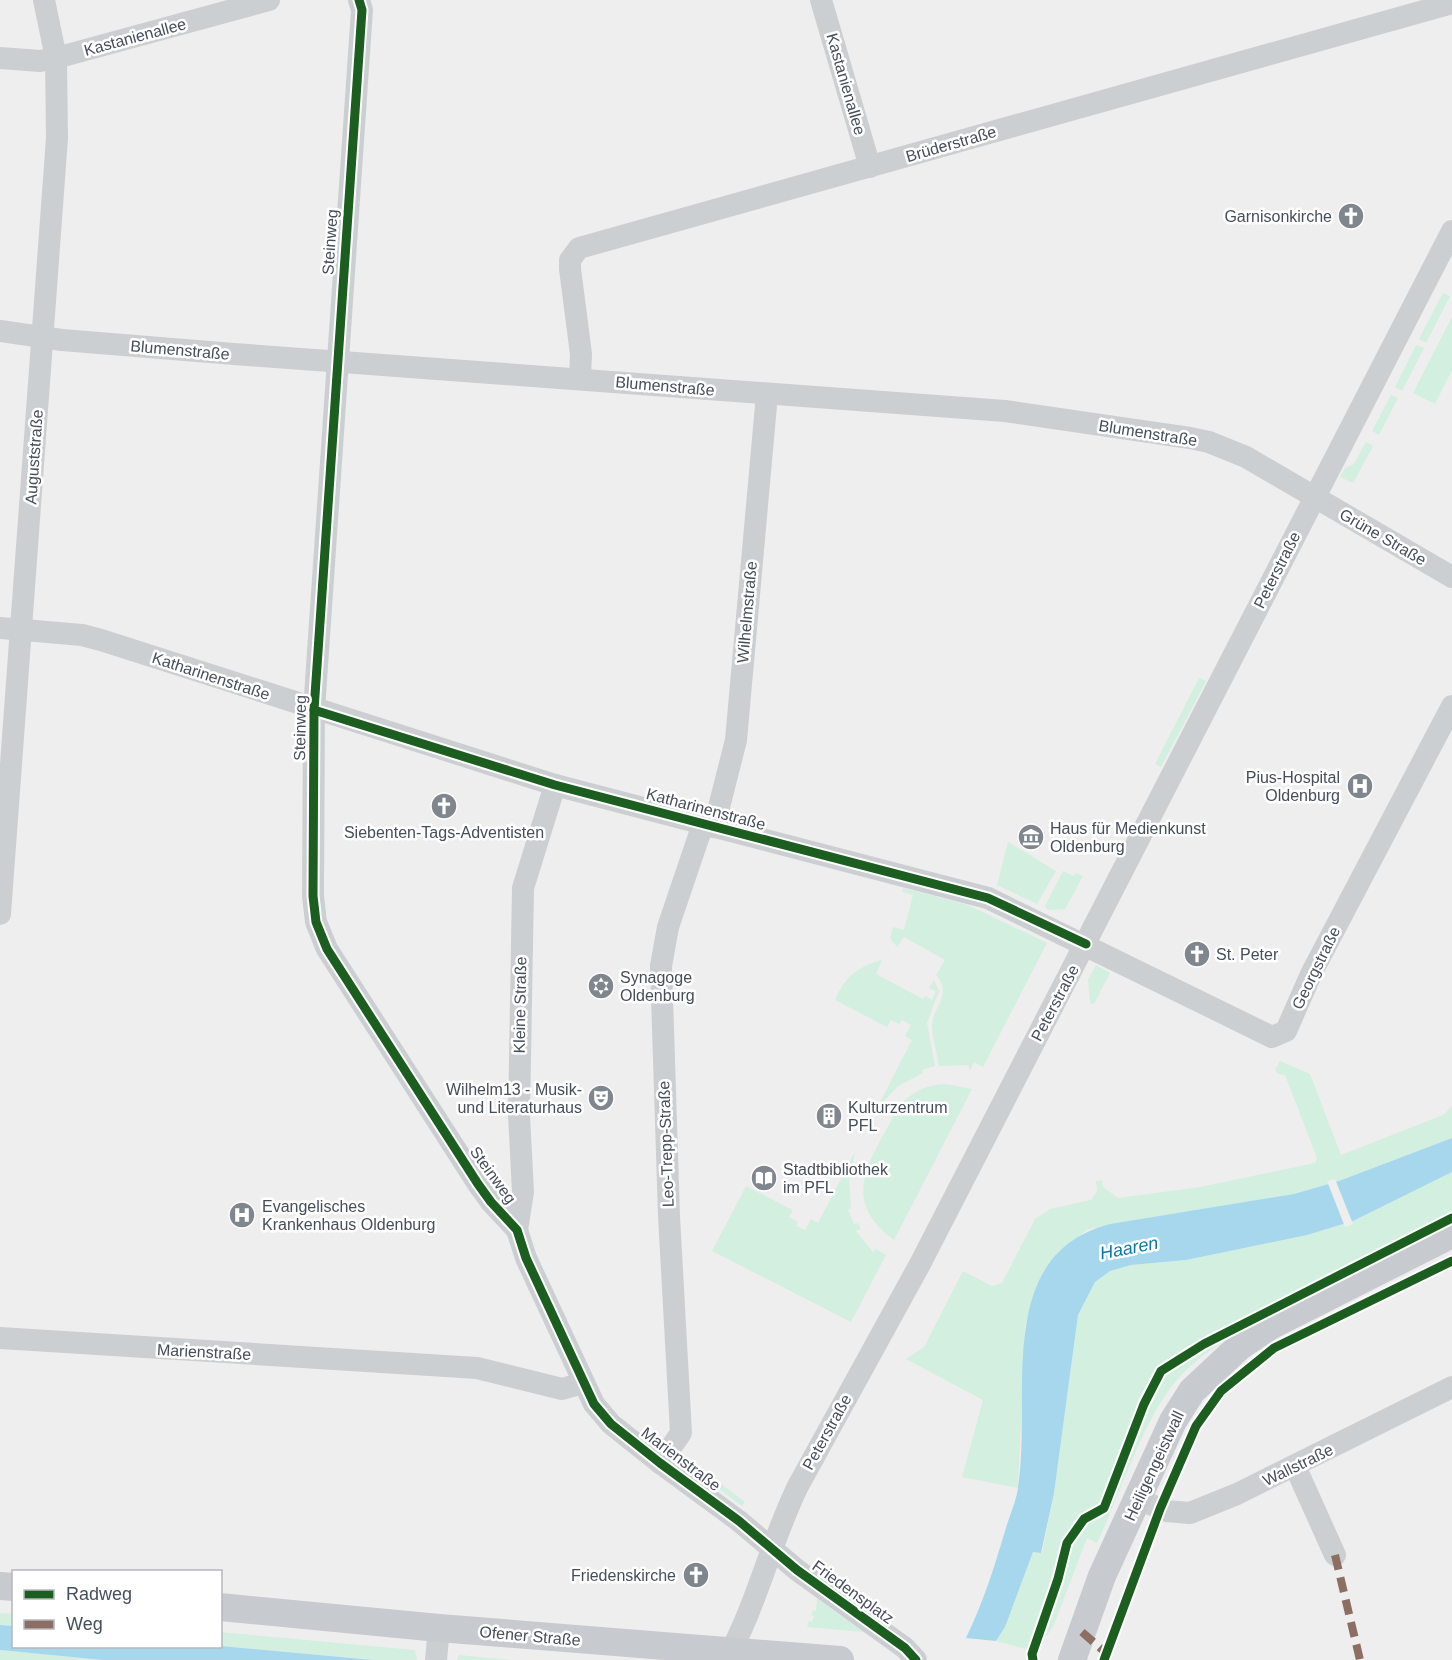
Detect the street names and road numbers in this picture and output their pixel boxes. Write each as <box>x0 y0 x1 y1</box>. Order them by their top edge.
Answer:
street label: Kastanienallee <box>82 15 188 59</box>
street label: Kastanienallee <box>823 31 869 137</box>
street label: Brüderstraße <box>904 123 998 165</box>
street label: Steinweg <box>319 209 341 275</box>
street label: Blumenstraße <box>130 337 230 363</box>
street label: Blumenstraße <box>615 373 715 399</box>
street label: Auguststraße <box>22 409 46 505</box>
street label: Blumenstraße <box>1097 417 1199 449</box>
street label: Grüne Straße <box>1337 505 1429 569</box>
street label: Peterstraße <box>1250 529 1304 611</box>
street label: Wilhelmstraße <box>734 560 760 664</box>
street label: Katharinenstraße <box>150 649 272 703</box>
street label: Steinweg <box>291 695 309 761</box>
street label: Katharinenstraße <box>645 785 768 833</box>
street label: Georgstraße <box>1289 924 1343 1012</box>
street label: Kleine Straße <box>511 956 529 1054</box>
street label: Peterstraße <box>1028 962 1082 1044</box>
street label: Leo-Trepp-Straße <box>655 1080 677 1208</box>
street label: Steinweg <box>467 1143 519 1207</box>
street label: Marienstraße <box>156 1341 252 1363</box>
street label: Peterstraße <box>799 1391 855 1473</box>
street label: Heiligengeistwall <box>1121 1408 1187 1524</box>
street label: Marienstraße <box>638 1424 724 1494</box>
street label: Wallstraße <box>1260 1441 1336 1489</box>
street label: Friedensplatz <box>809 1557 897 1627</box>
street label: Ofener Straße <box>479 1623 581 1649</box>

